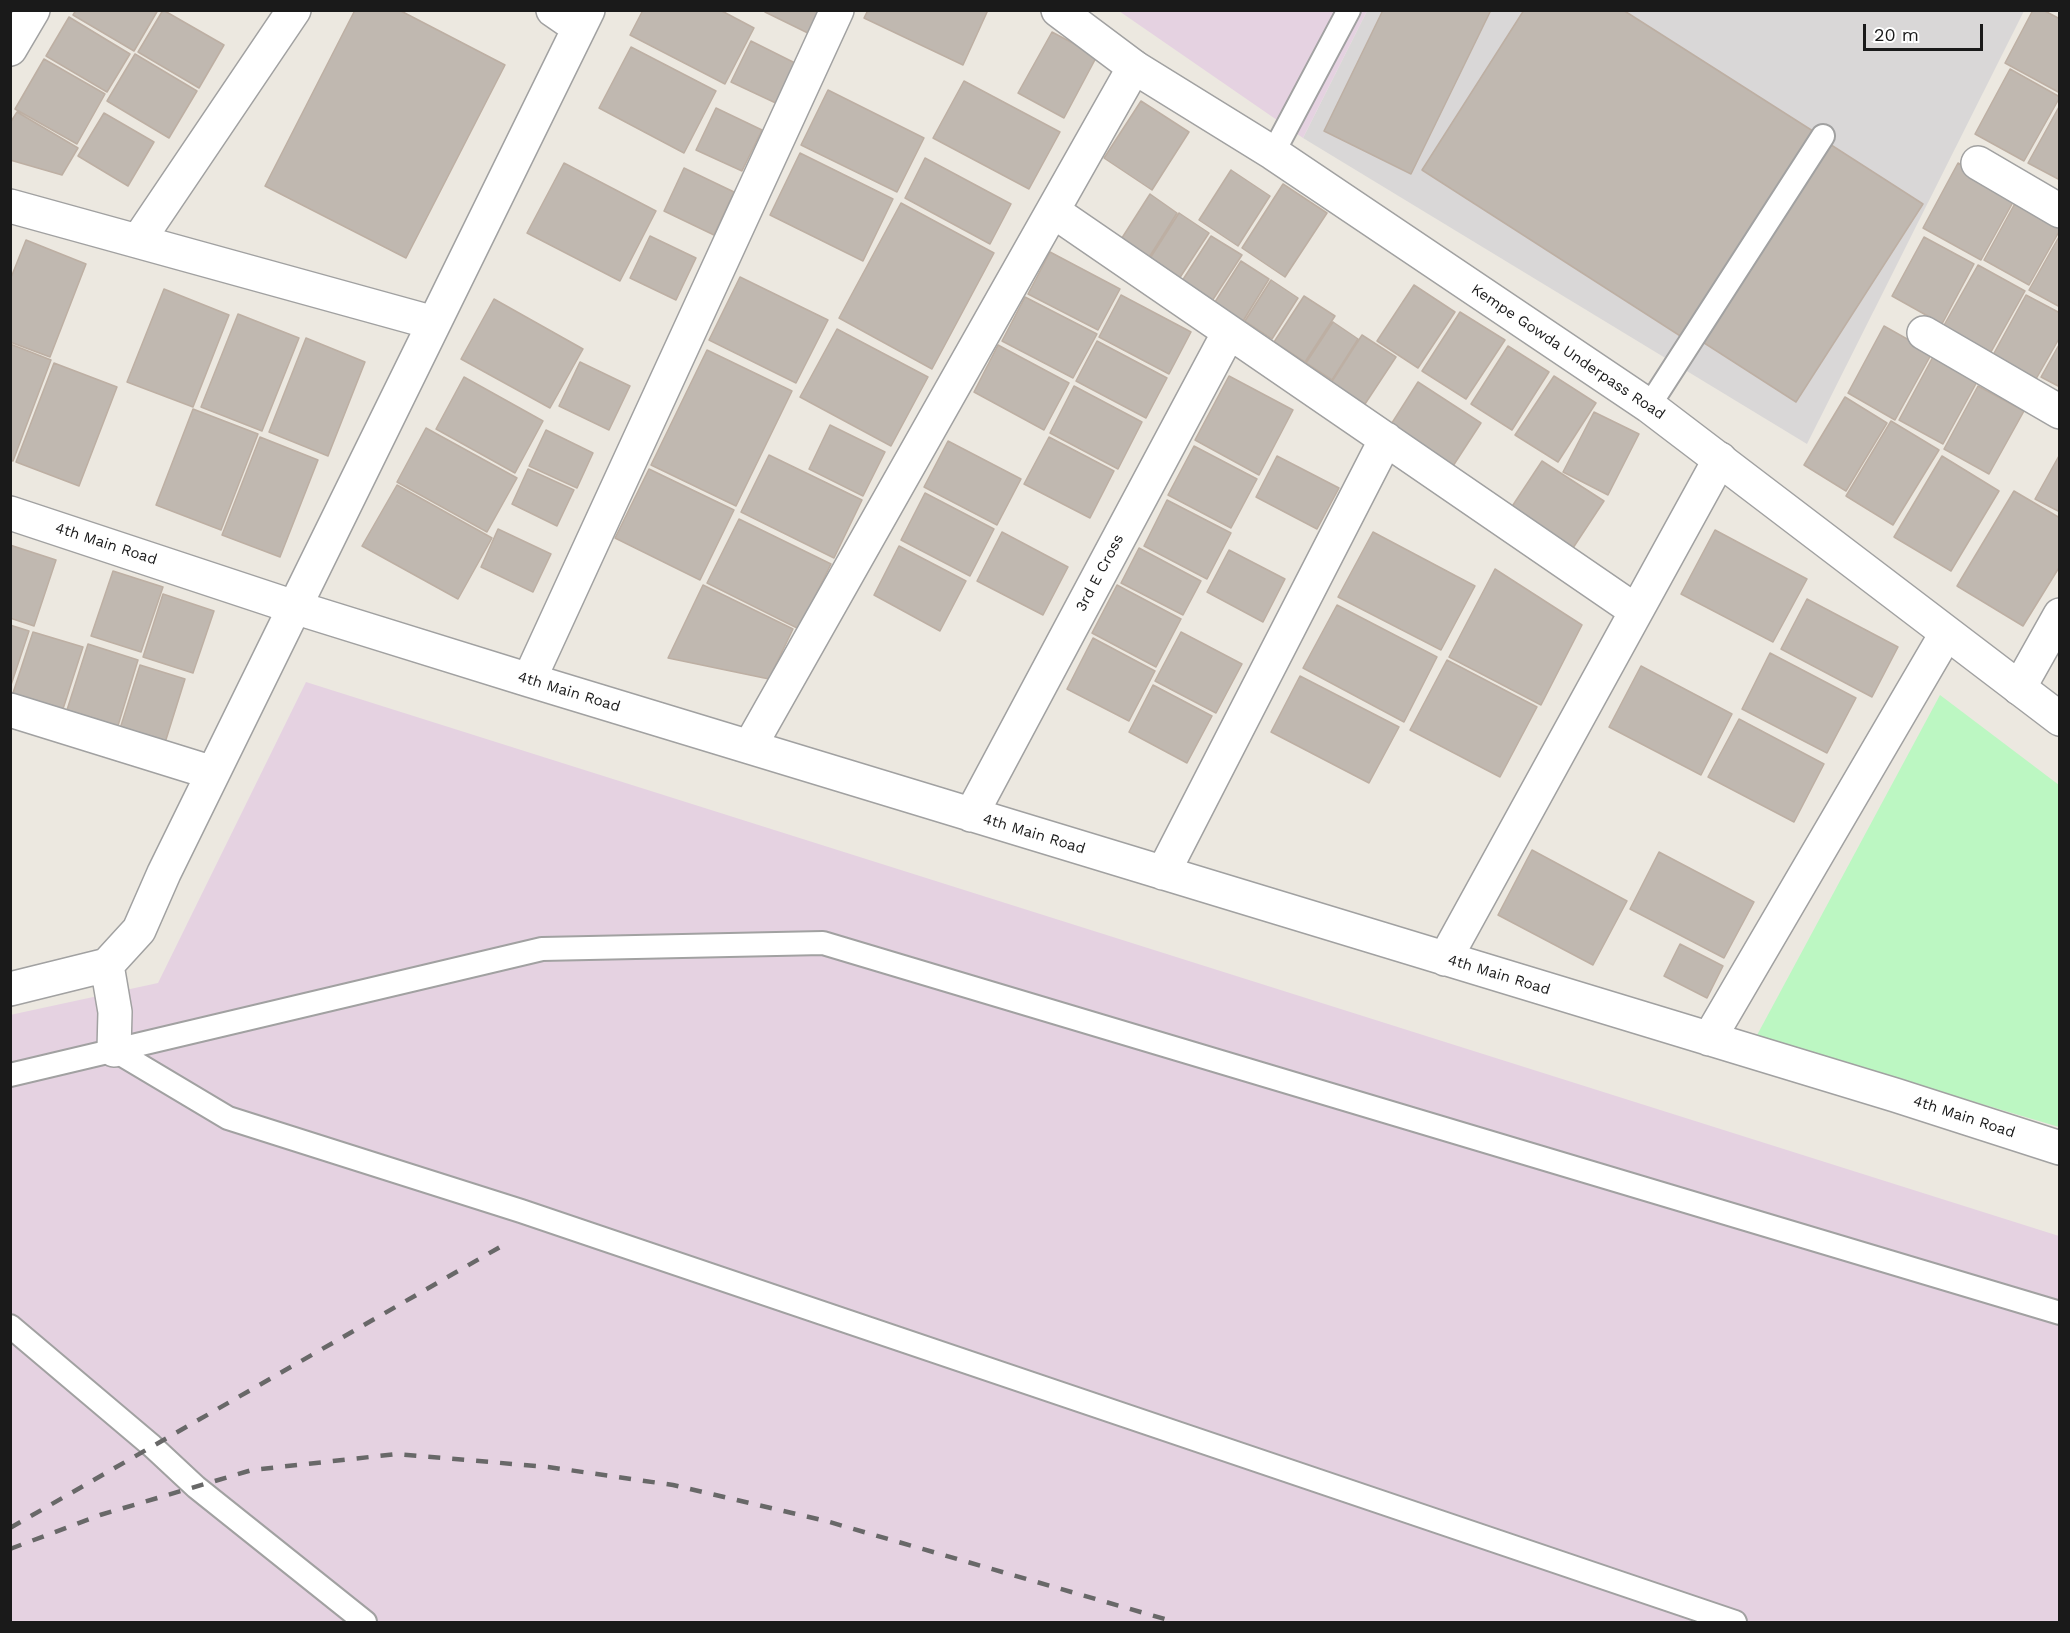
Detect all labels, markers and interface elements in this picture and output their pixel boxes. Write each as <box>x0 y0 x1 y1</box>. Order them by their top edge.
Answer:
scale bar <box>1866 12 1986 50</box>
text: 20 m <box>1874 24 1919 45</box>
street label: Kempe Gowda Underpass Road <box>1468 280 1668 424</box>
street label: 4th Main Road <box>53 519 159 569</box>
street label: 3rd E Cross <box>1072 531 1128 615</box>
street label: 4th Main Road <box>516 668 622 716</box>
street label: 4th Main Road <box>981 810 1087 858</box>
street label: 4th Main Road <box>1446 951 1552 999</box>
street label: 4th Main Road <box>1911 1092 2017 1142</box>

